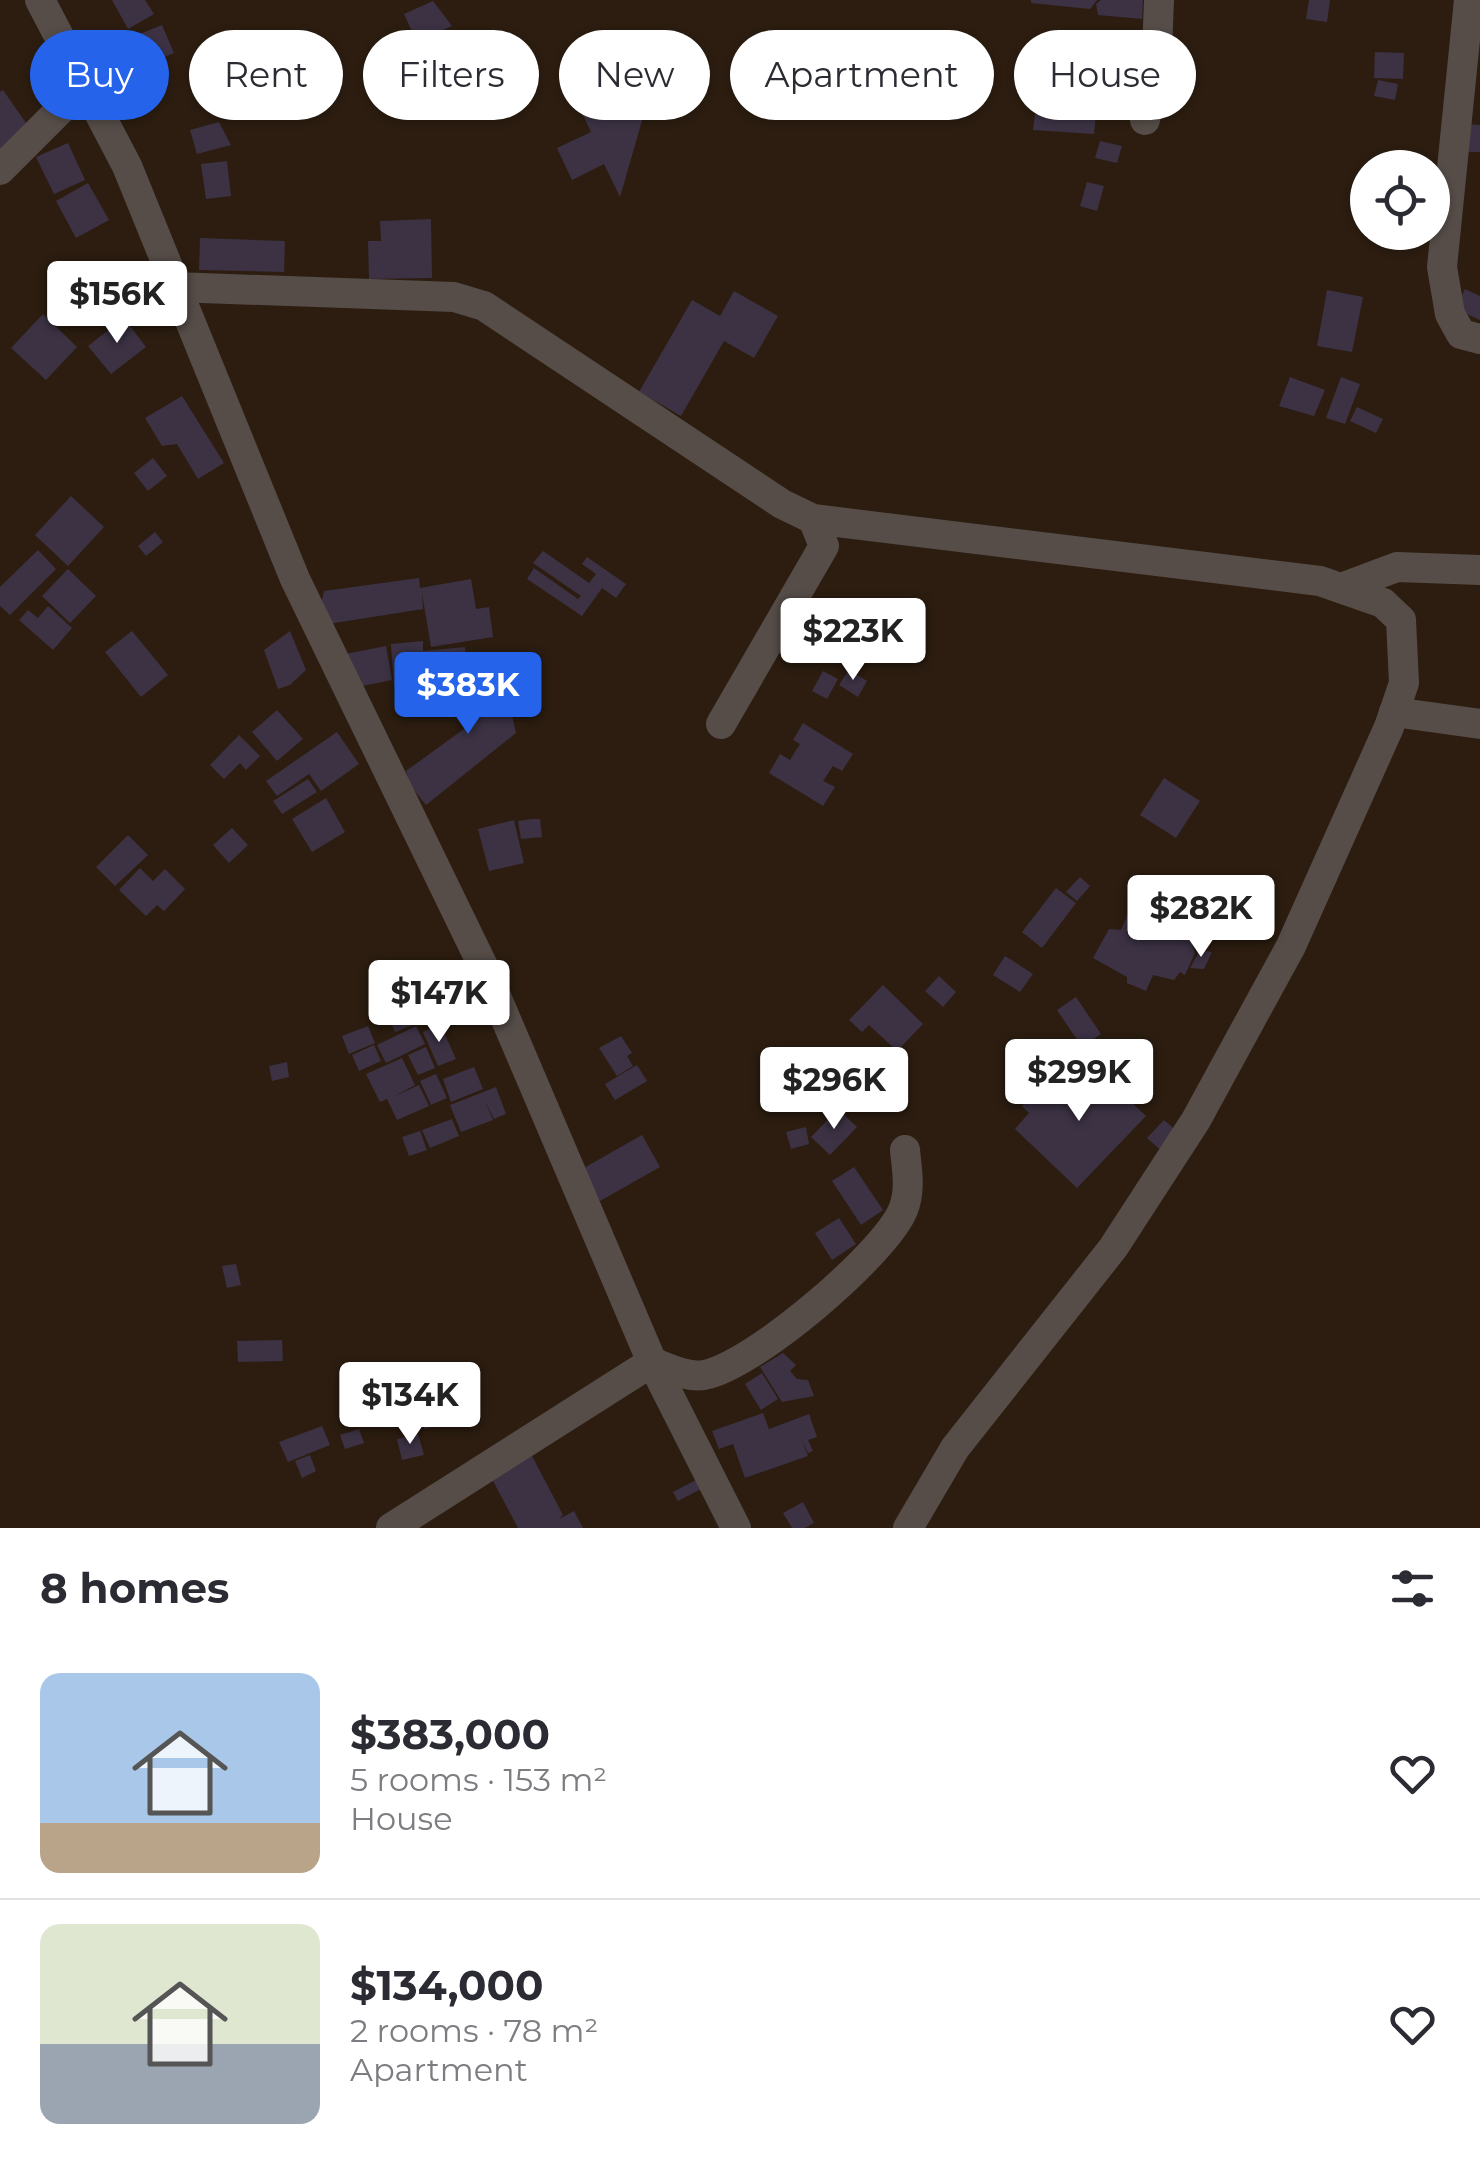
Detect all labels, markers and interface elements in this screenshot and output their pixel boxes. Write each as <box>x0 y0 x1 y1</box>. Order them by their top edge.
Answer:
chip: Buy <box>30 30 169 120</box>
chip: Rent <box>189 30 343 120</box>
chip: Filters <box>363 30 539 120</box>
chip: New <box>559 30 710 120</box>
chip: Apartment <box>730 30 994 120</box>
chip: House <box>1014 30 1196 120</box>
map controls <box>1350 150 1450 250</box>
button: locate <box>1350 150 1450 250</box>
pin: $156K <box>47 261 187 346</box>
text: $156K <box>69 274 165 313</box>
pin: $223K <box>783 598 923 683</box>
text: $223K <box>803 611 903 650</box>
pin: $383K <box>398 652 538 737</box>
text: $383K <box>417 665 520 704</box>
pin: $282K <box>1131 875 1271 960</box>
text: $282K <box>1150 888 1252 927</box>
pin: $147K <box>369 960 509 1045</box>
text: $147K <box>391 973 487 1012</box>
pin: $299K <box>1009 1039 1149 1124</box>
pin: $296K <box>764 1047 904 1132</box>
text: $299K <box>1027 1052 1131 1091</box>
text: $296K <box>782 1060 886 1099</box>
pin: $134K <box>340 1362 480 1447</box>
text: $134K <box>361 1375 459 1414</box>
icon: filters <box>1385 1561 1440 1616</box>
text: 8 homes <box>40 1562 229 1614</box>
text: $383,000 <box>350 1708 550 1760</box>
icon: home <box>120 1713 240 1833</box>
icon: heart <box>1385 1746 1440 1801</box>
text: 5 rooms · 153 m² <box>350 1760 607 1799</box>
text: House <box>350 1799 453 1838</box>
text: $134,000 <box>350 1959 544 2011</box>
icon: home <box>120 1964 240 2084</box>
icon: heart <box>1385 1997 1440 2052</box>
text: 2 rooms · 78 m² <box>350 2011 598 2050</box>
text: Apartment <box>350 2050 528 2089</box>

